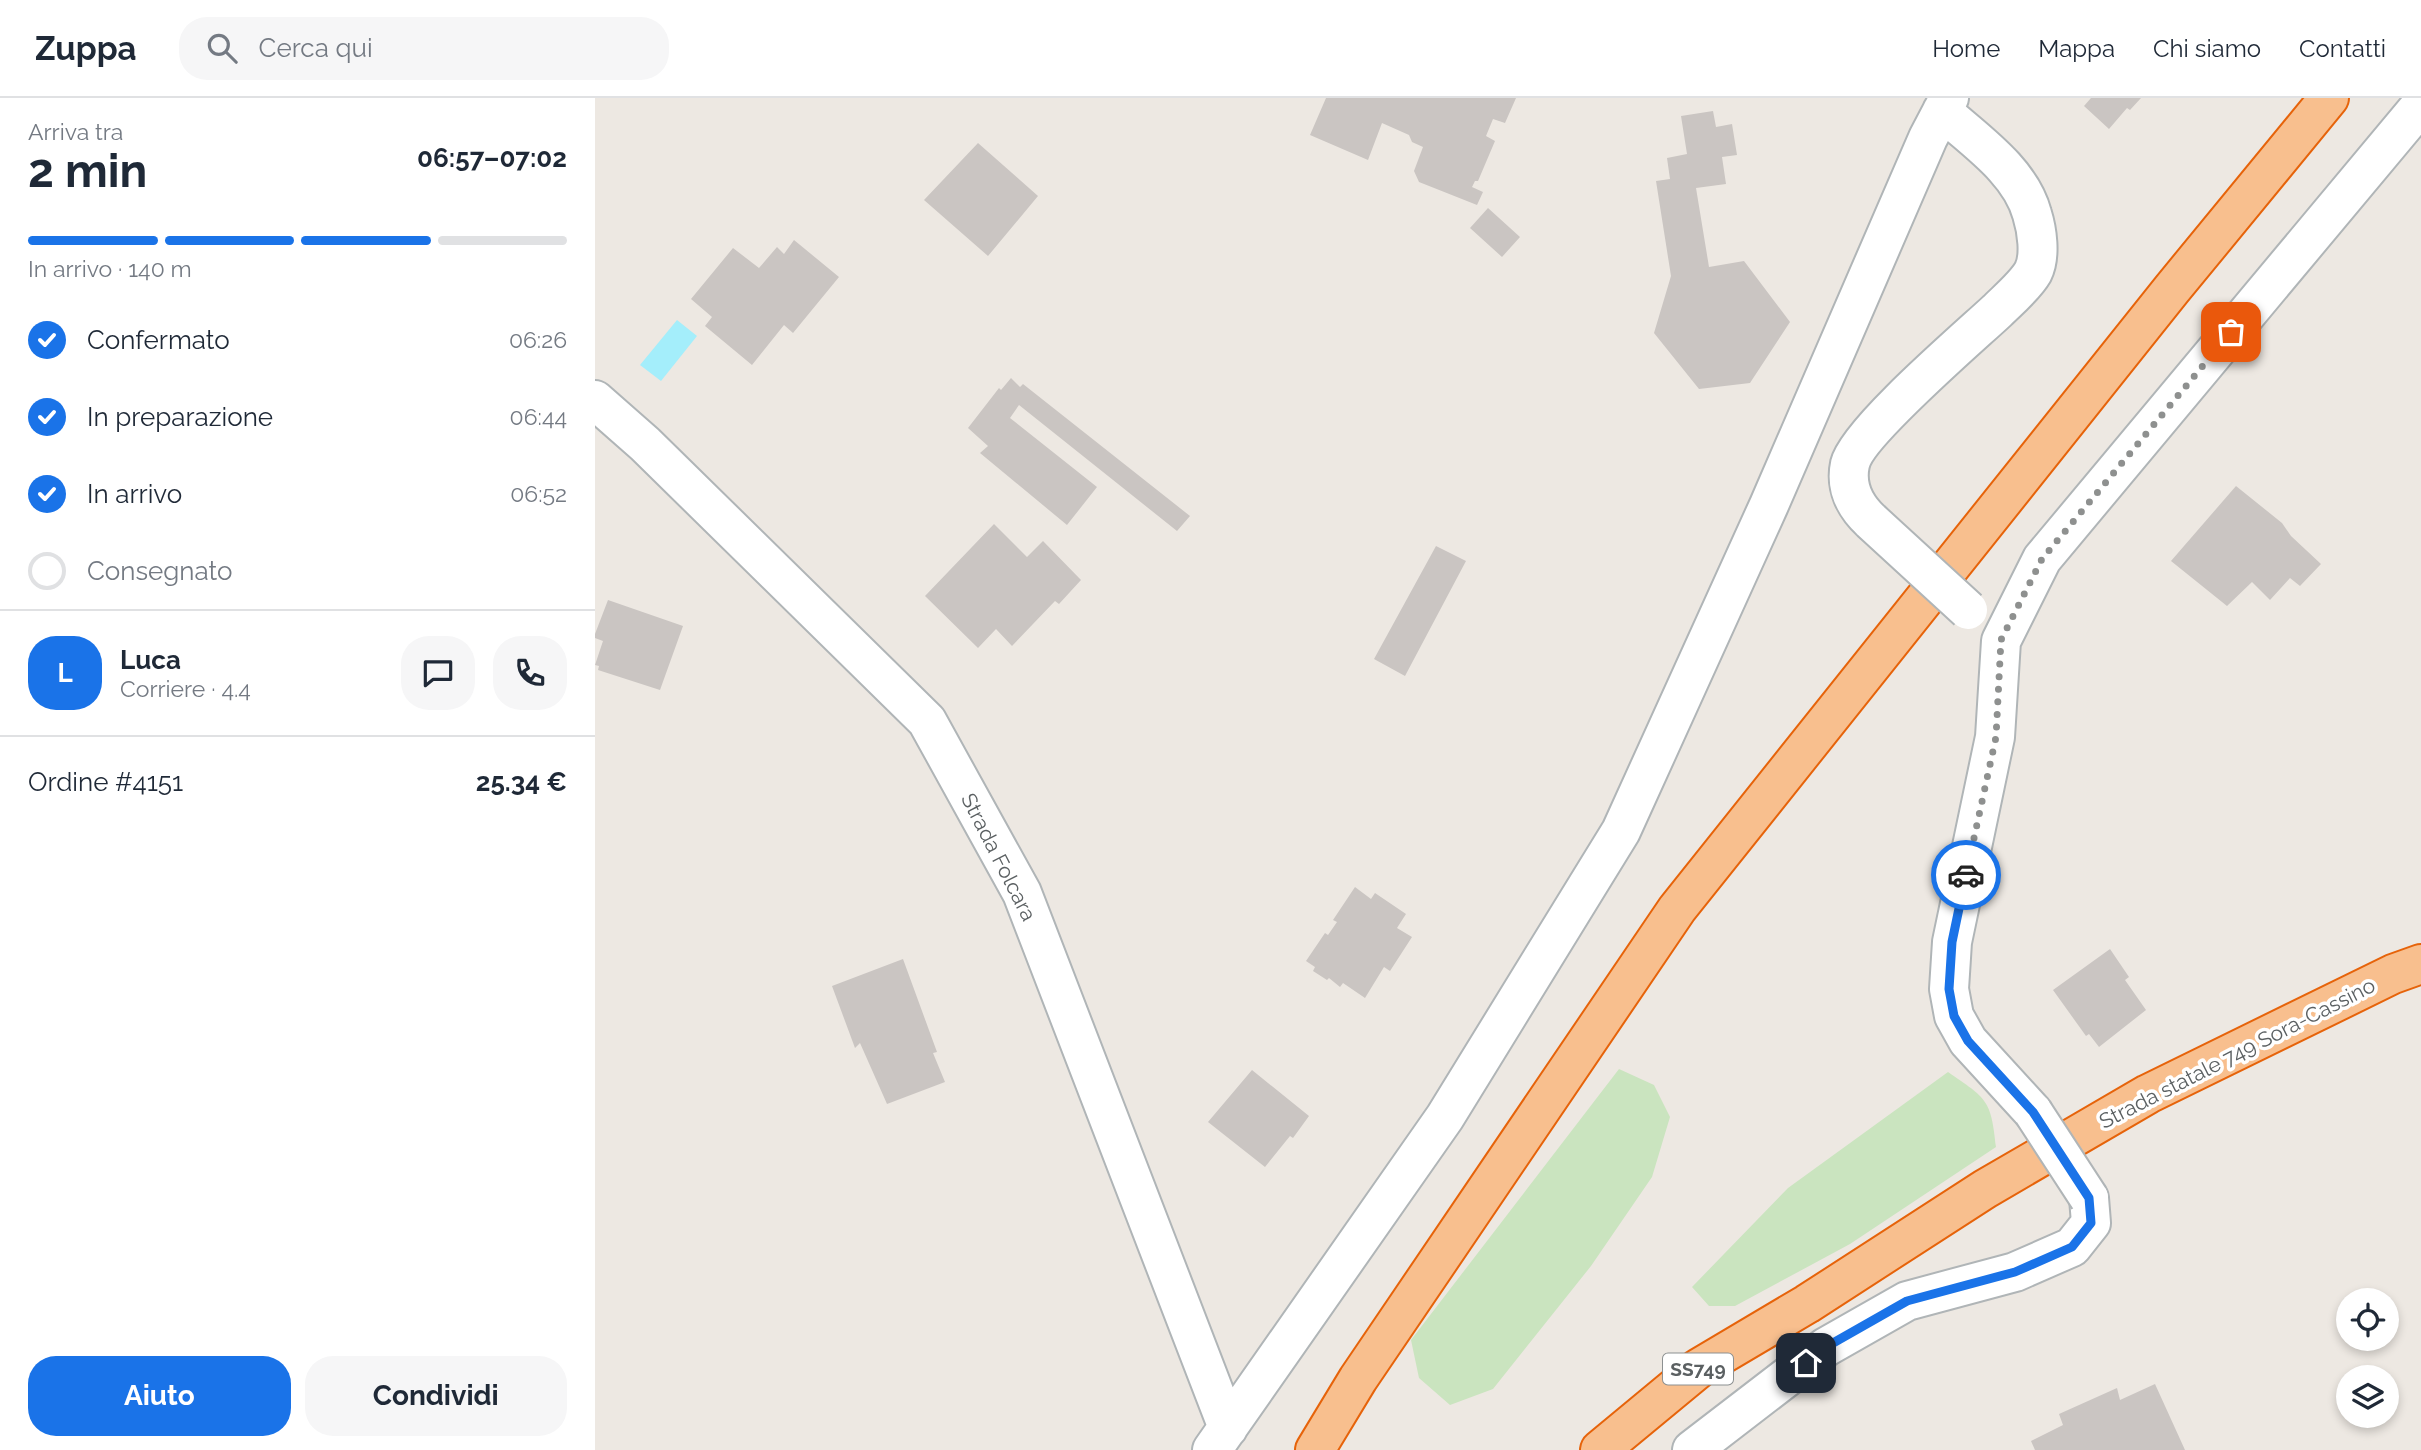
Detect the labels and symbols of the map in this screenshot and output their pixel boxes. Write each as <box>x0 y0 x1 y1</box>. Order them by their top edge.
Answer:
pin <box>2201 302 2261 362</box>
street label: Strada Folcara <box>956 789 1042 925</box>
courier <box>1931 840 2001 910</box>
street label: Strada statale 749 Sora-Cassino <box>2095 972 2379 1134</box>
pin <box>1776 1333 1836 1393</box>
road number: SS749 <box>1663 1354 1733 1385</box>

